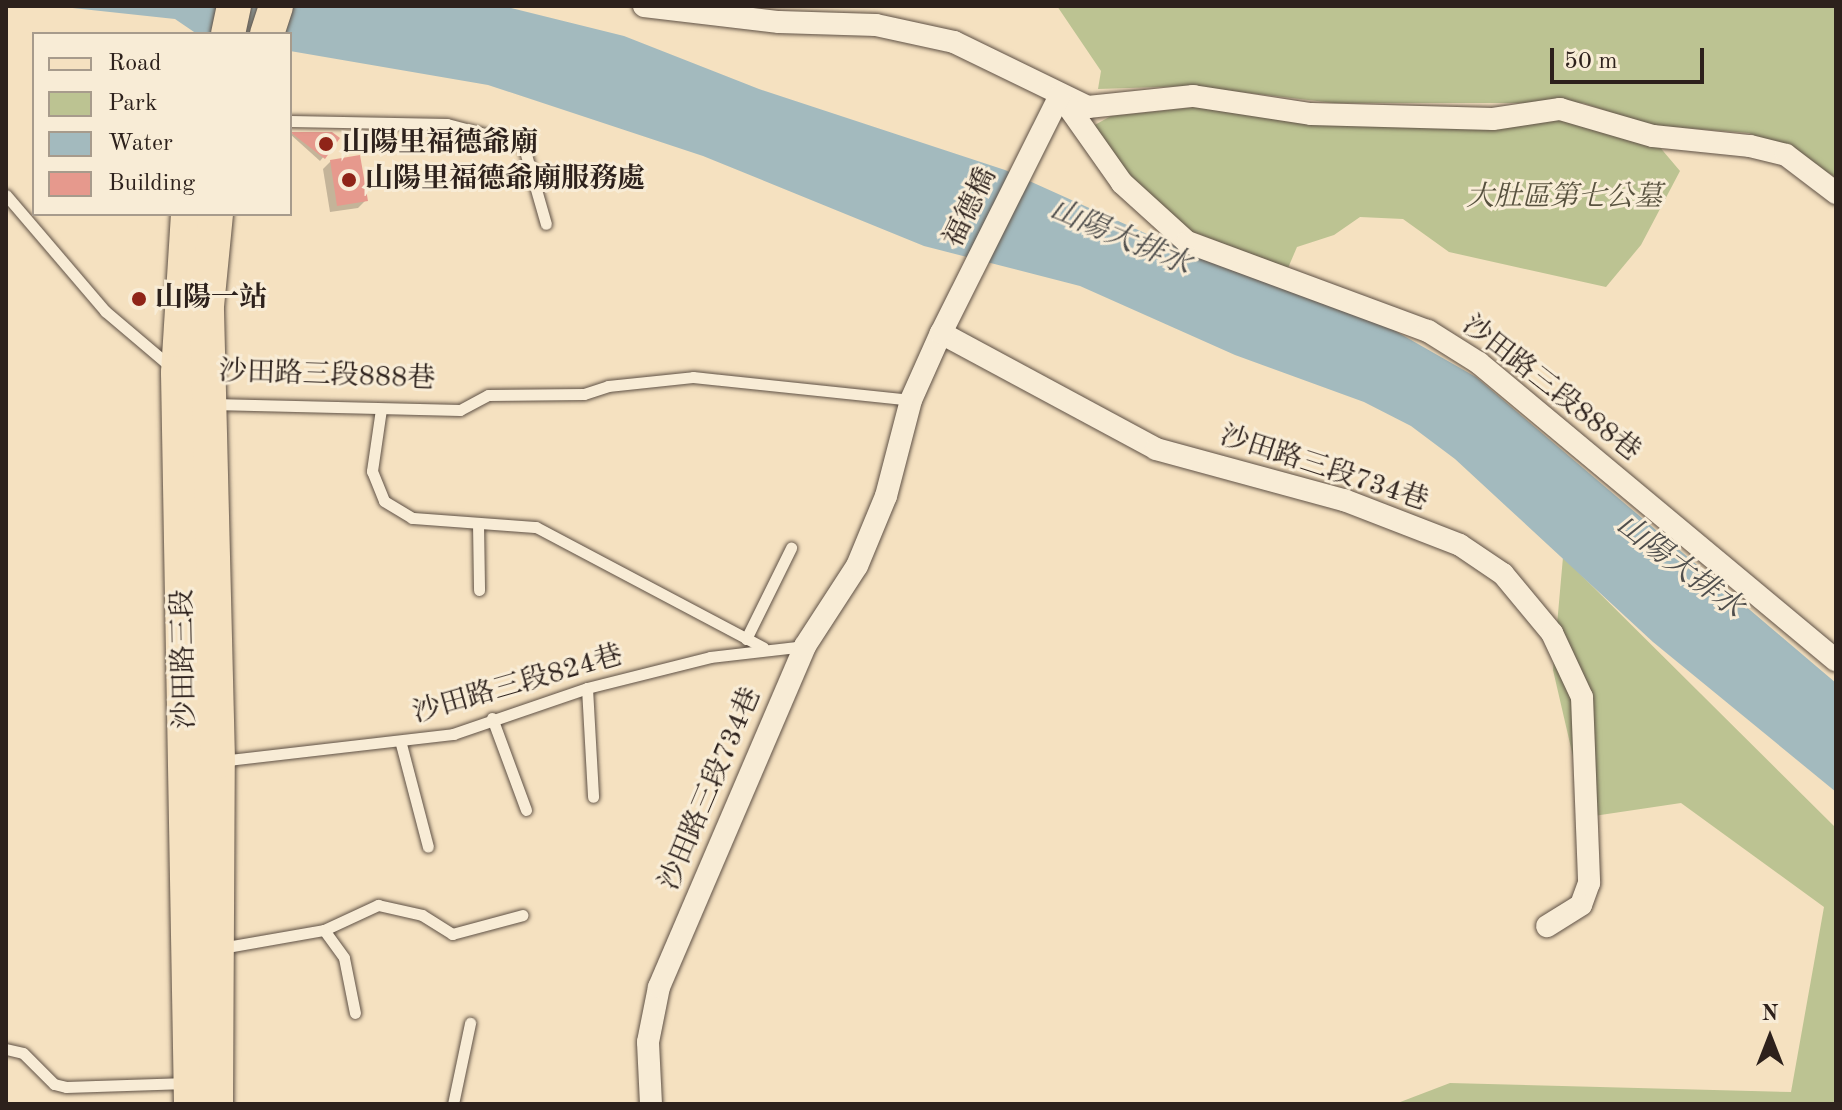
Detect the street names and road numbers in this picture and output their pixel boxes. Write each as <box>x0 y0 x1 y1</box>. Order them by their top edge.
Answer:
street label: 福德橋 <box>937 163 1005 253</box>
street label: 沙田路三段888巷 <box>1455 309 1647 469</box>
street label: 沙田路三段888巷 <box>218 355 436 397</box>
street label: 沙田路三段734巷 <box>1216 420 1432 518</box>
street label: 沙田路三段 <box>167 589 203 729</box>
street label: 沙田路三段824巷 <box>409 639 627 731</box>
street label: 沙田路三段734巷 <box>653 683 769 895</box>

